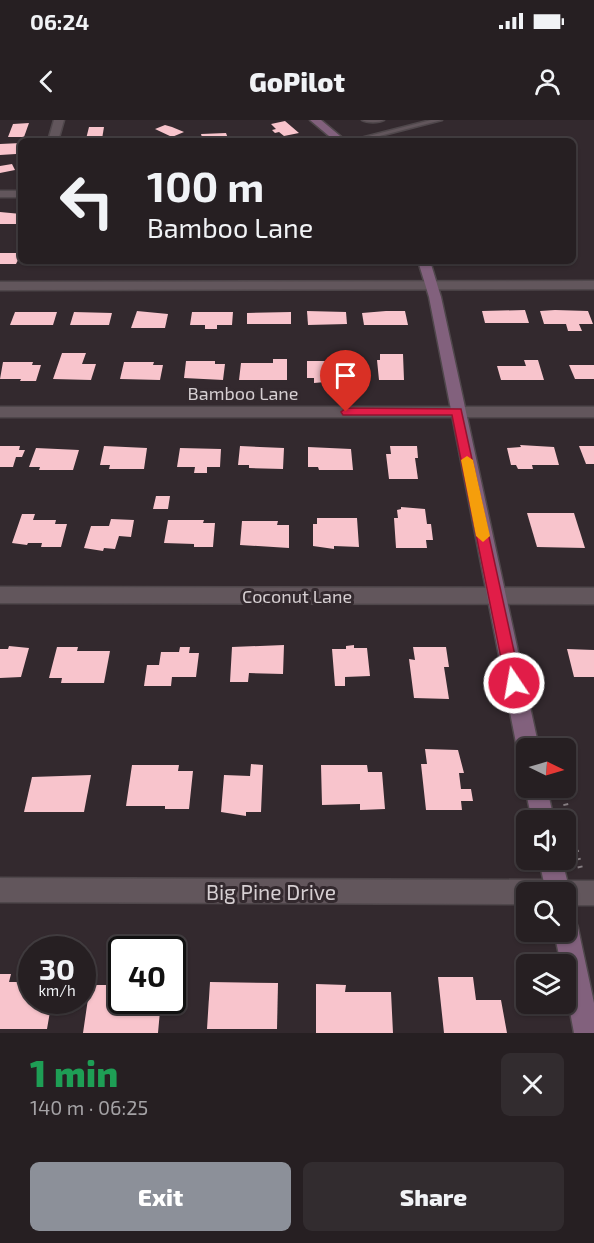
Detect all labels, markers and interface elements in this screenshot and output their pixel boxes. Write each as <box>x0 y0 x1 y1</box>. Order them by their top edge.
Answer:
text: 06:24 <box>30 8 89 34</box>
icon: back <box>30 65 63 98</box>
text: GoPilot <box>249 65 345 97</box>
icon: person <box>531 65 564 98</box>
text: 100 m <box>147 160 264 210</box>
icon: left <box>48 162 126 240</box>
text: Bamboo Lane <box>147 211 313 243</box>
pin <box>320 350 371 412</box>
icon: arrive <box>329 359 362 392</box>
street label: Bamboo Lane <box>188 382 298 404</box>
street label: Coconut Lane <box>242 585 352 607</box>
position arrow <box>482 651 546 715</box>
north arrow <box>516 738 576 798</box>
map controls <box>516 738 576 1014</box>
button: sound <box>516 810 576 870</box>
street label: Big Pine Drive <box>206 879 336 904</box>
button: search <box>516 882 576 942</box>
speed limit sign: 40 <box>108 936 186 1014</box>
text: 30 <box>39 950 75 986</box>
button: layers <box>516 954 576 1014</box>
text: km/h <box>38 981 76 999</box>
text: 1 min <box>30 1051 118 1094</box>
button: close <box>501 1053 564 1116</box>
text: 140 m · 06:25 <box>30 1095 148 1119</box>
button: Exit <box>30 1162 291 1231</box>
button: Share <box>303 1162 564 1231</box>

